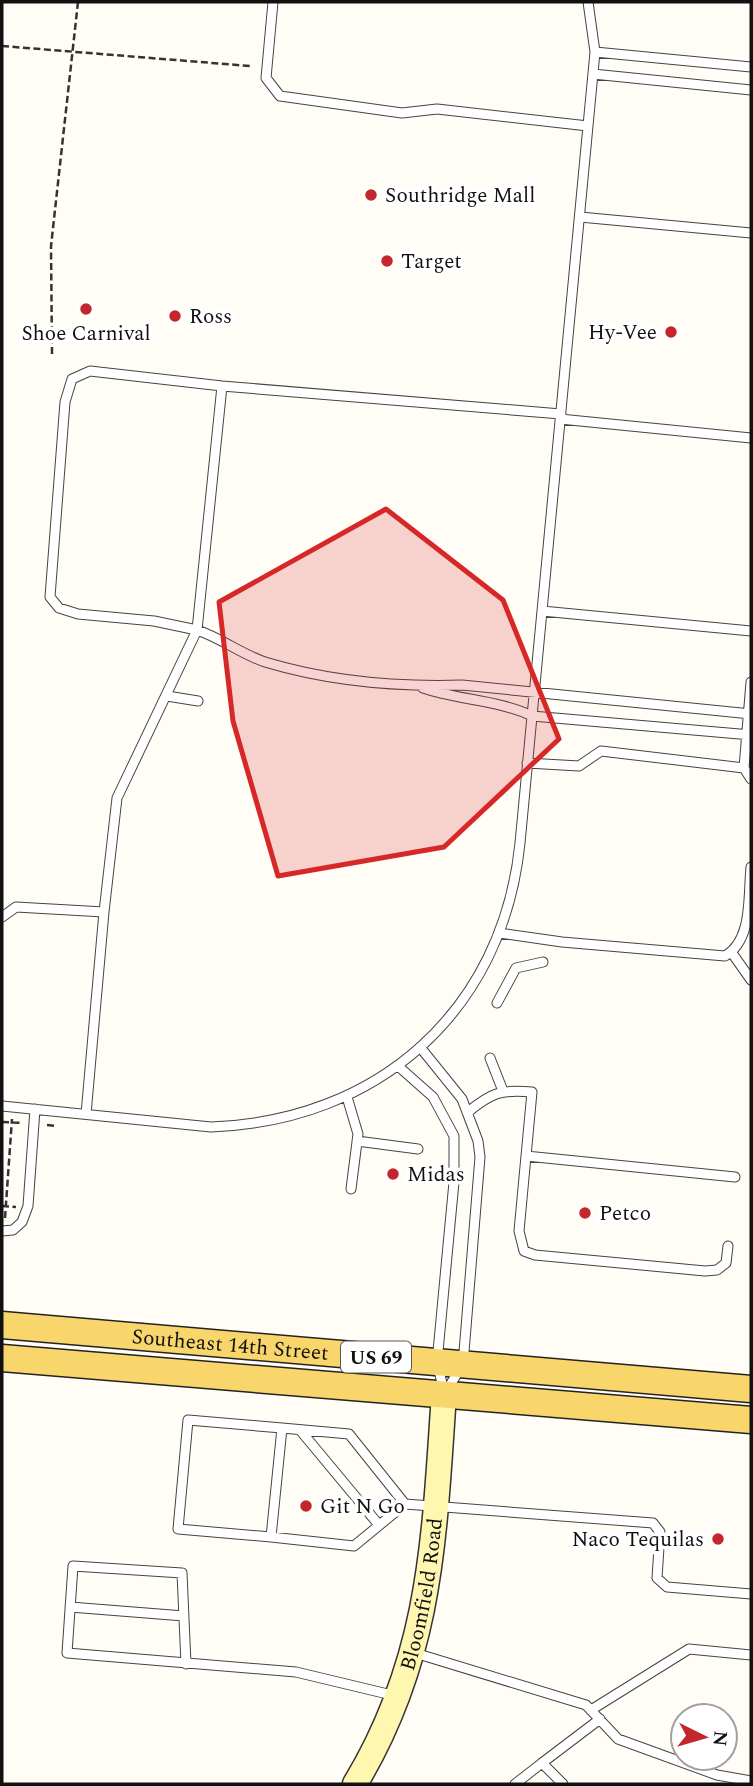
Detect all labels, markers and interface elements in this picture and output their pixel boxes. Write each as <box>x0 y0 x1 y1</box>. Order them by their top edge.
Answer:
place label: Southridge Mall <box>385 180 535 212</box>
marker: Southridge Mall <box>363 187 379 203</box>
place label: Target <box>401 246 462 278</box>
marker: Target <box>379 253 395 269</box>
marker: Shoe Carnival <box>78 301 94 317</box>
place label: Ross <box>189 301 232 333</box>
marker: Ross <box>167 308 183 324</box>
place label: Hy-Vee <box>588 317 657 349</box>
place label: Shoe Carnival <box>21 318 151 350</box>
marker: Hy-Vee <box>663 324 679 340</box>
place label: Midas <box>407 1159 465 1191</box>
marker: Midas <box>385 1166 401 1182</box>
place label: Petco <box>599 1198 651 1230</box>
marker: Petco <box>577 1205 593 1221</box>
street label: Southeast 14th Street <box>130 1321 330 1370</box>
road number: US 69 <box>341 1342 411 1372</box>
place label: Git N Go <box>320 1491 405 1523</box>
marker: Git N Go <box>298 1498 314 1514</box>
street label: Bloomfield Road <box>392 1516 452 1675</box>
place label: Naco Tequilas <box>572 1524 704 1556</box>
marker: Naco Tequilas <box>710 1531 726 1547</box>
north arrow <box>669 1702 739 1772</box>
text: N <box>704 1729 735 1747</box>

